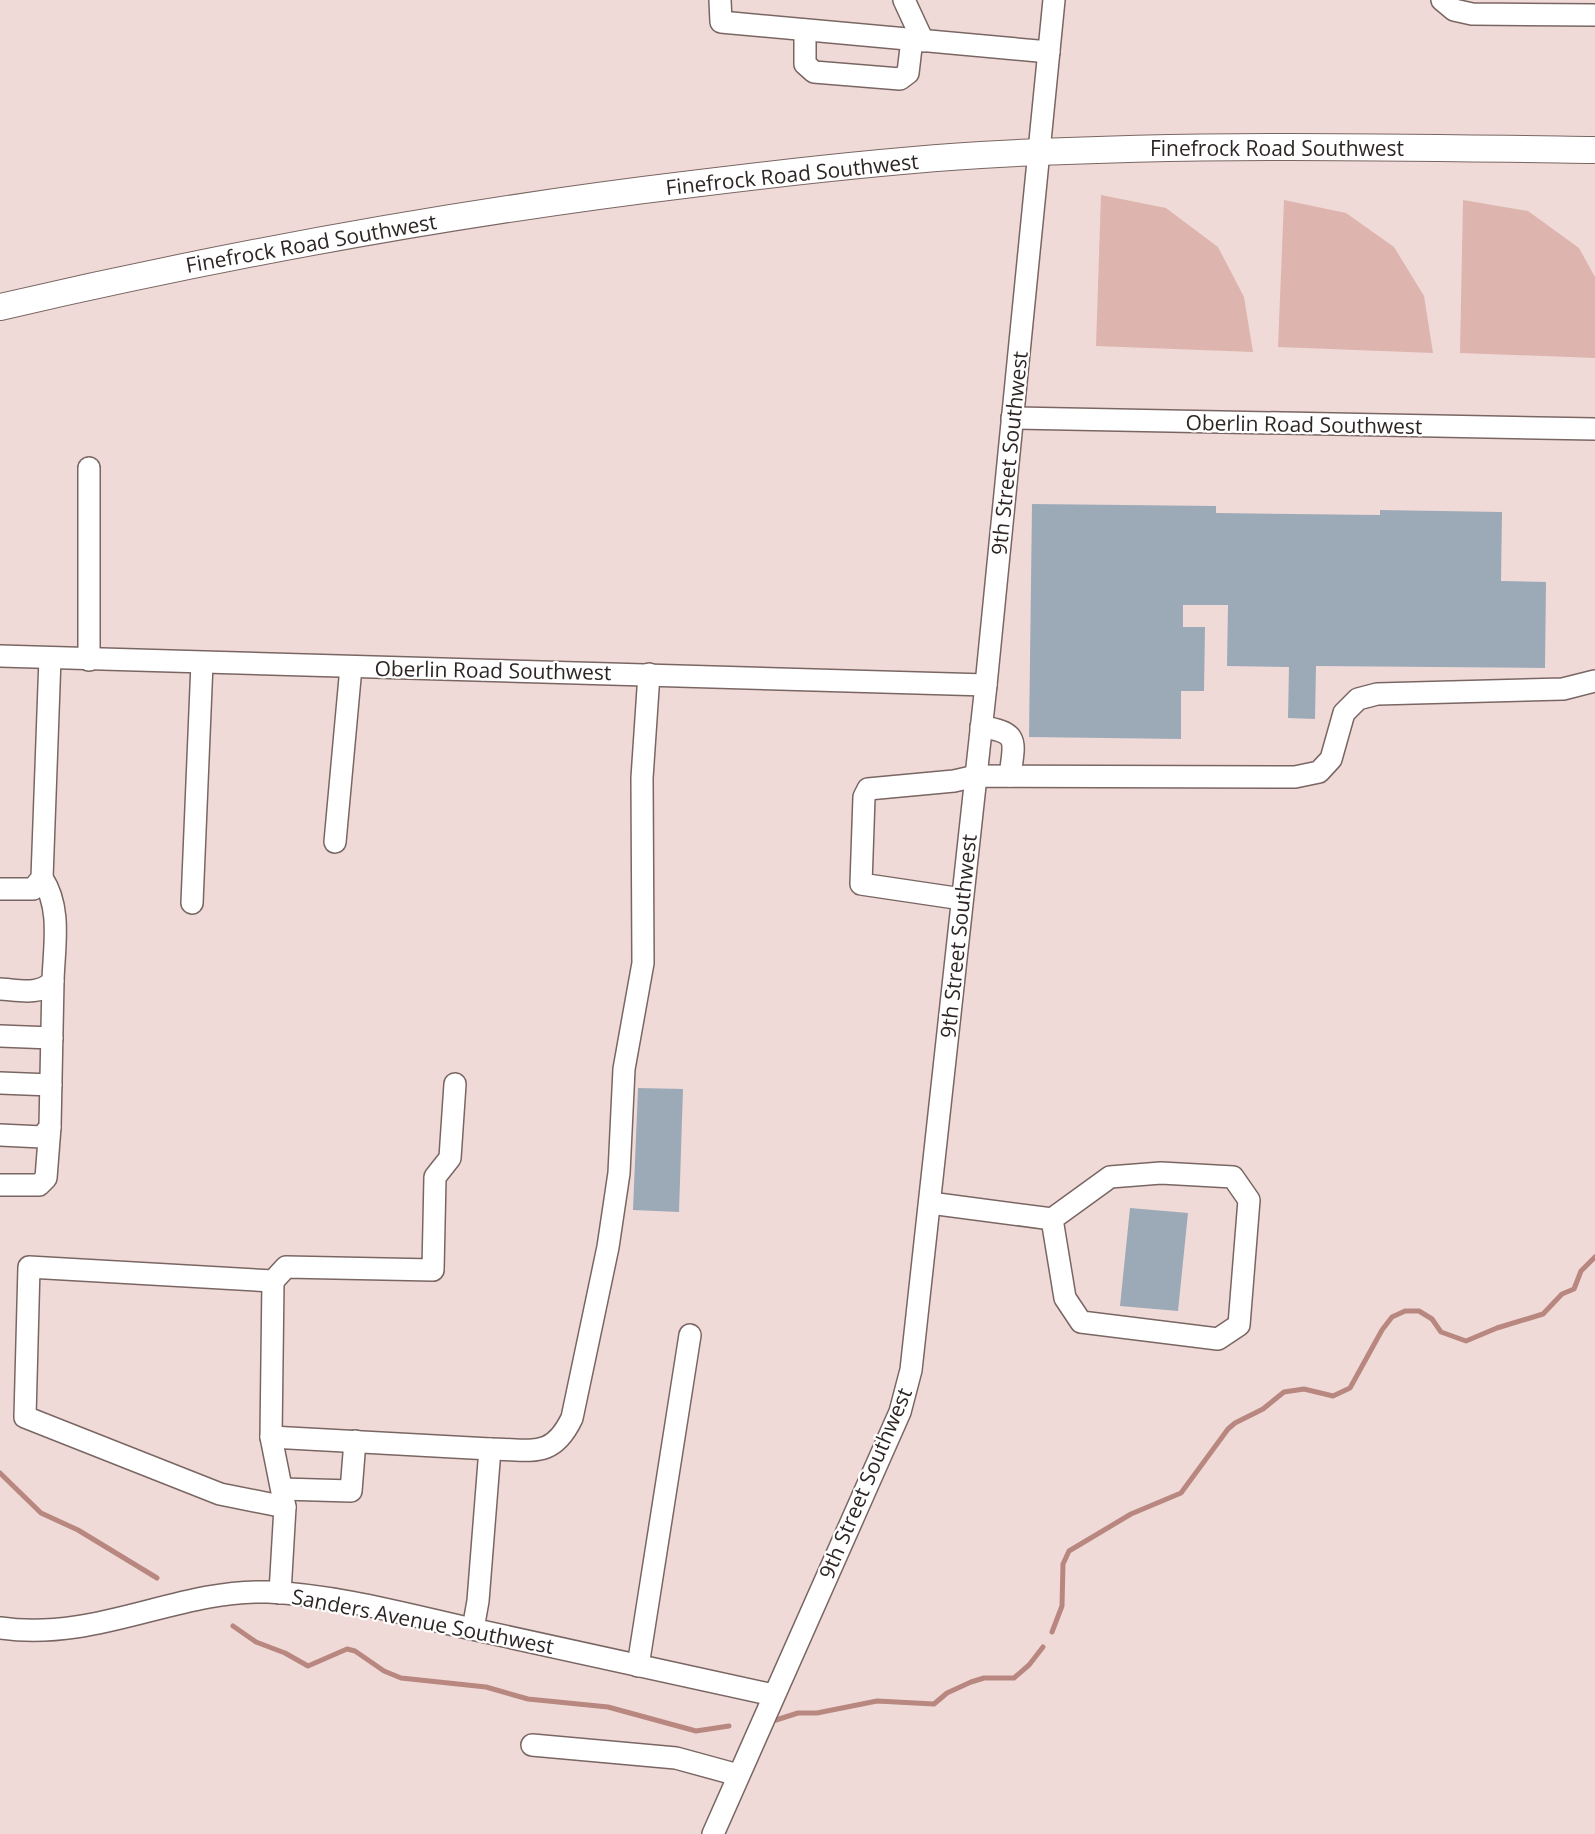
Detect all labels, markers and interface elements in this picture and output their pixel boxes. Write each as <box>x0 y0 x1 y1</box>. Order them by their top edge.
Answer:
street label: Finefrock Road Southwest <box>1150 134 1404 162</box>
street label: Finefrock Road Southwest <box>664 147 920 201</box>
street label: Finefrock Road Southwest <box>183 207 439 279</box>
street label: 9th Street Southwest <box>984 350 1034 556</box>
street label: Oberlin Road Southwest <box>1185 408 1423 440</box>
street label: Oberlin Road Southwest <box>374 654 612 686</box>
street label: 9th Street Southwest <box>933 833 983 1039</box>
street label: 9th Street Southwest <box>812 1383 918 1583</box>
street label: Sanders Avenue Southwest <box>290 1582 556 1660</box>

